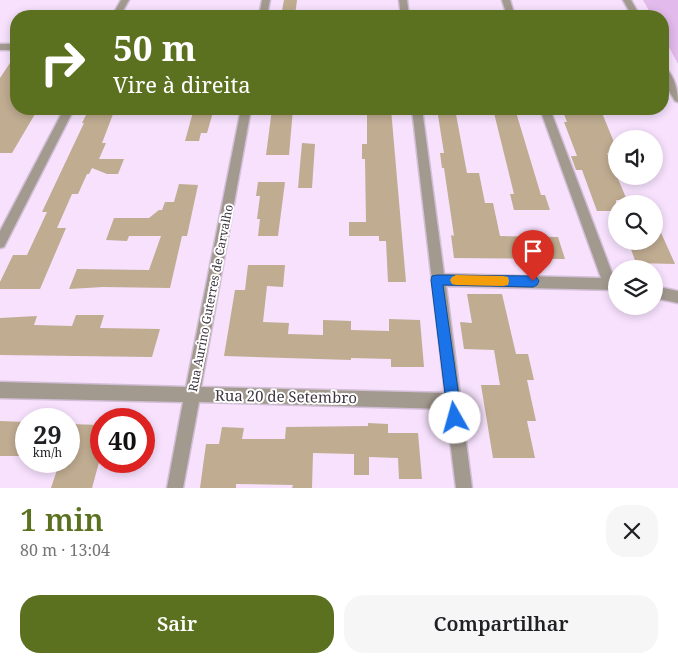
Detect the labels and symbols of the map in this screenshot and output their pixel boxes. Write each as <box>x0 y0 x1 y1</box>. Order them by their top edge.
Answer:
street label: Rua Aurino Guterres de Carvalho <box>184 203 237 393</box>
pin <box>512 230 554 281</box>
street label: Rua 20 de Setembro <box>215 385 357 407</box>
position arrow <box>428 391 480 443</box>
speed limit sign: 40 <box>90 408 155 473</box>

